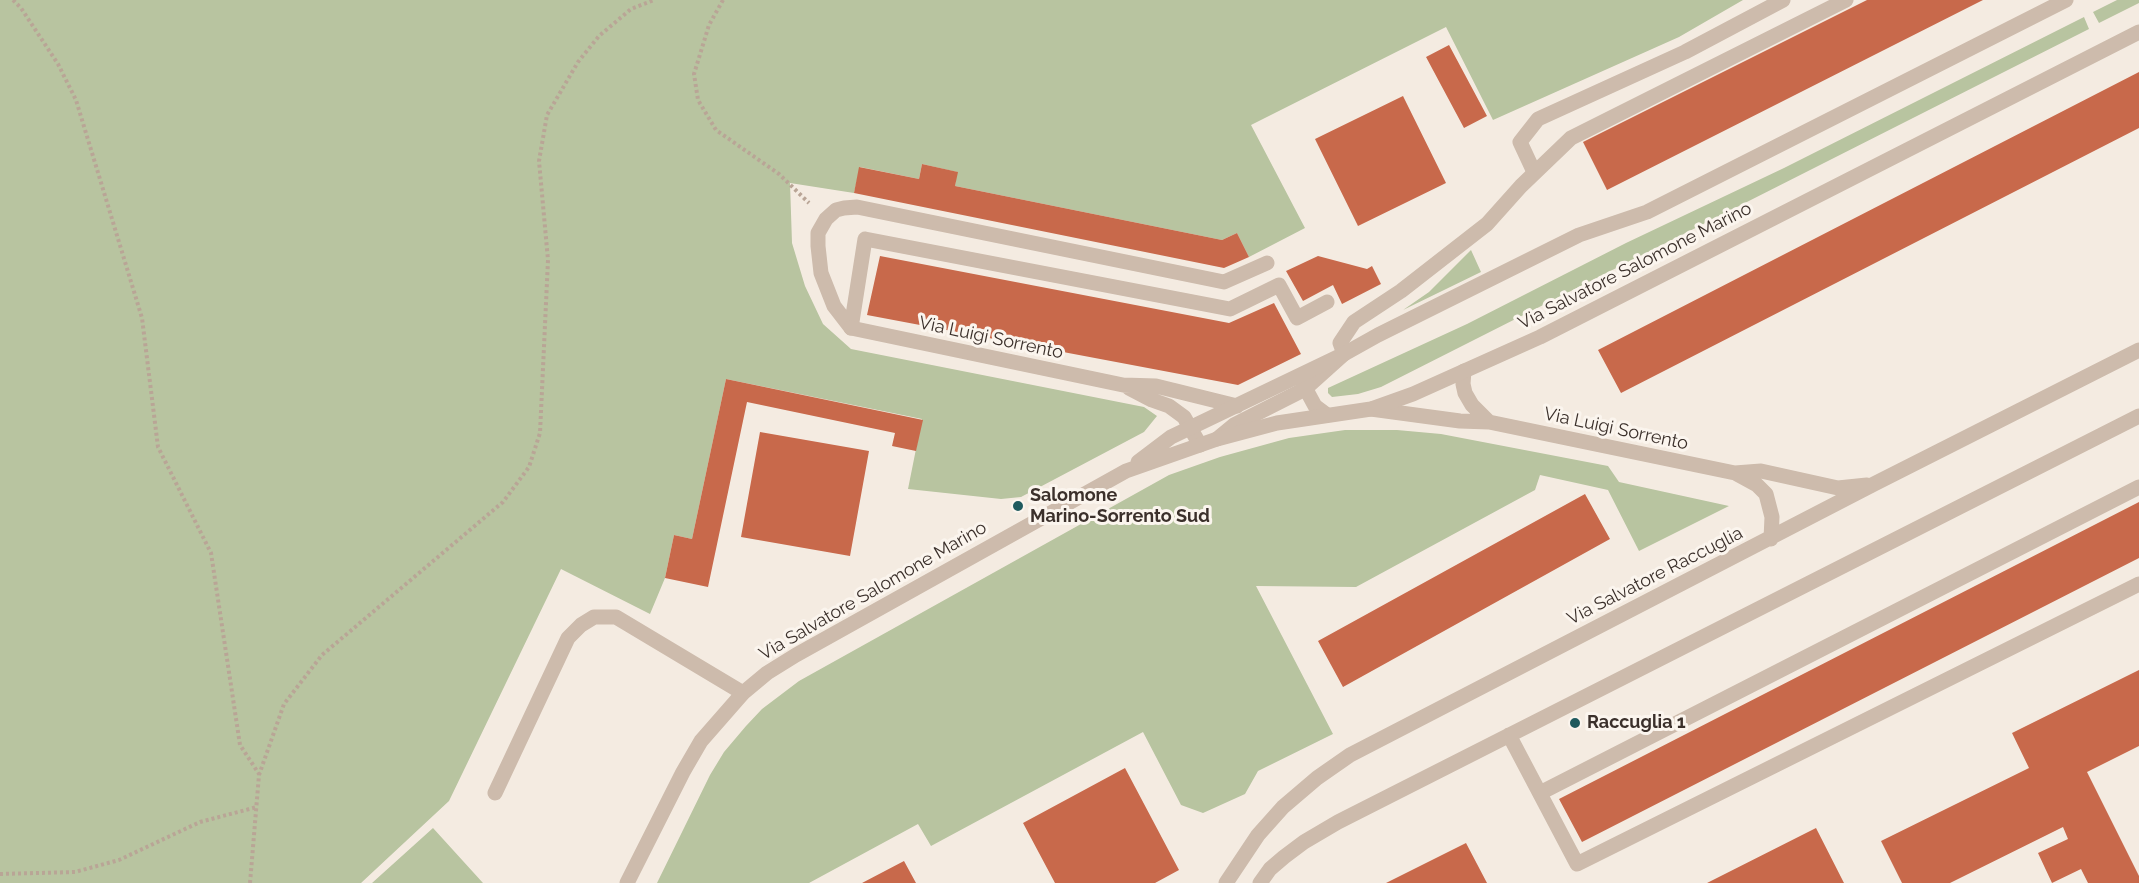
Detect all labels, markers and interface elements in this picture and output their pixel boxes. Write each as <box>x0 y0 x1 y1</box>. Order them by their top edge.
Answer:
street label: Via Salvatore Salomone Marino <box>1515 198 1755 334</box>
street label: Via Luigi Sorrento <box>917 312 1065 364</box>
street label: Via Luigi Sorrento <box>1542 403 1690 455</box>
place label: Salomone Marino-Sorrento Sud <box>1030 485 1210 528</box>
marker: Salomone Marino-Sorrento Sud <box>1011 499 1025 513</box>
street label: Via Salvatore Salomone Marino <box>755 517 991 665</box>
street label: Via Salvatore Raccuglia <box>1564 522 1746 630</box>
place label: Raccuglia 1 <box>1587 712 1686 734</box>
marker: Raccuglia 1 <box>1568 716 1582 730</box>

